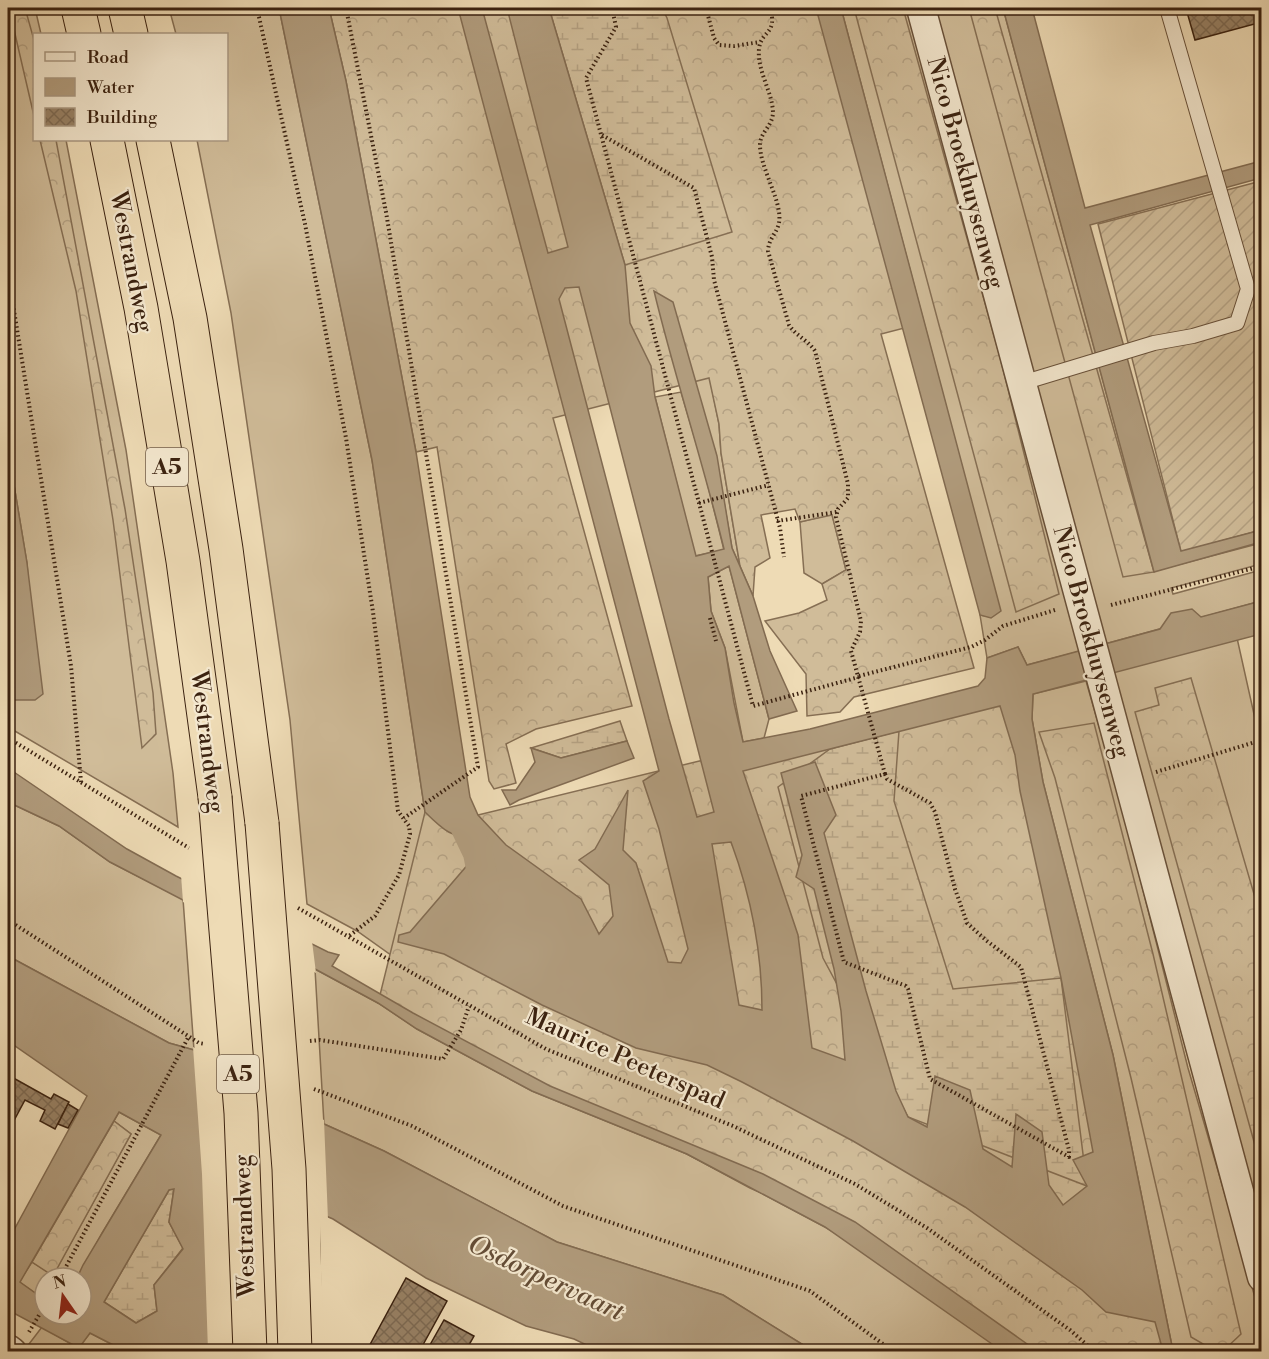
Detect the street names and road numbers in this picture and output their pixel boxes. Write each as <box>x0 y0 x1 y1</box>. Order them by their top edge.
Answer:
street label: Nico Broekhuysenweg <box>920 54 1011 293</box>
street label: Westrandweg <box>102 188 159 336</box>
road number: A5 <box>146 448 188 486</box>
street label: Nico Broekhuysenweg <box>1046 523 1137 762</box>
street label: Westrandweg <box>183 668 231 815</box>
street label: Maurice Peeterspad <box>521 1002 730 1117</box>
road number: A5 <box>217 1055 259 1093</box>
street label: Westrandweg <box>227 1153 263 1299</box>

